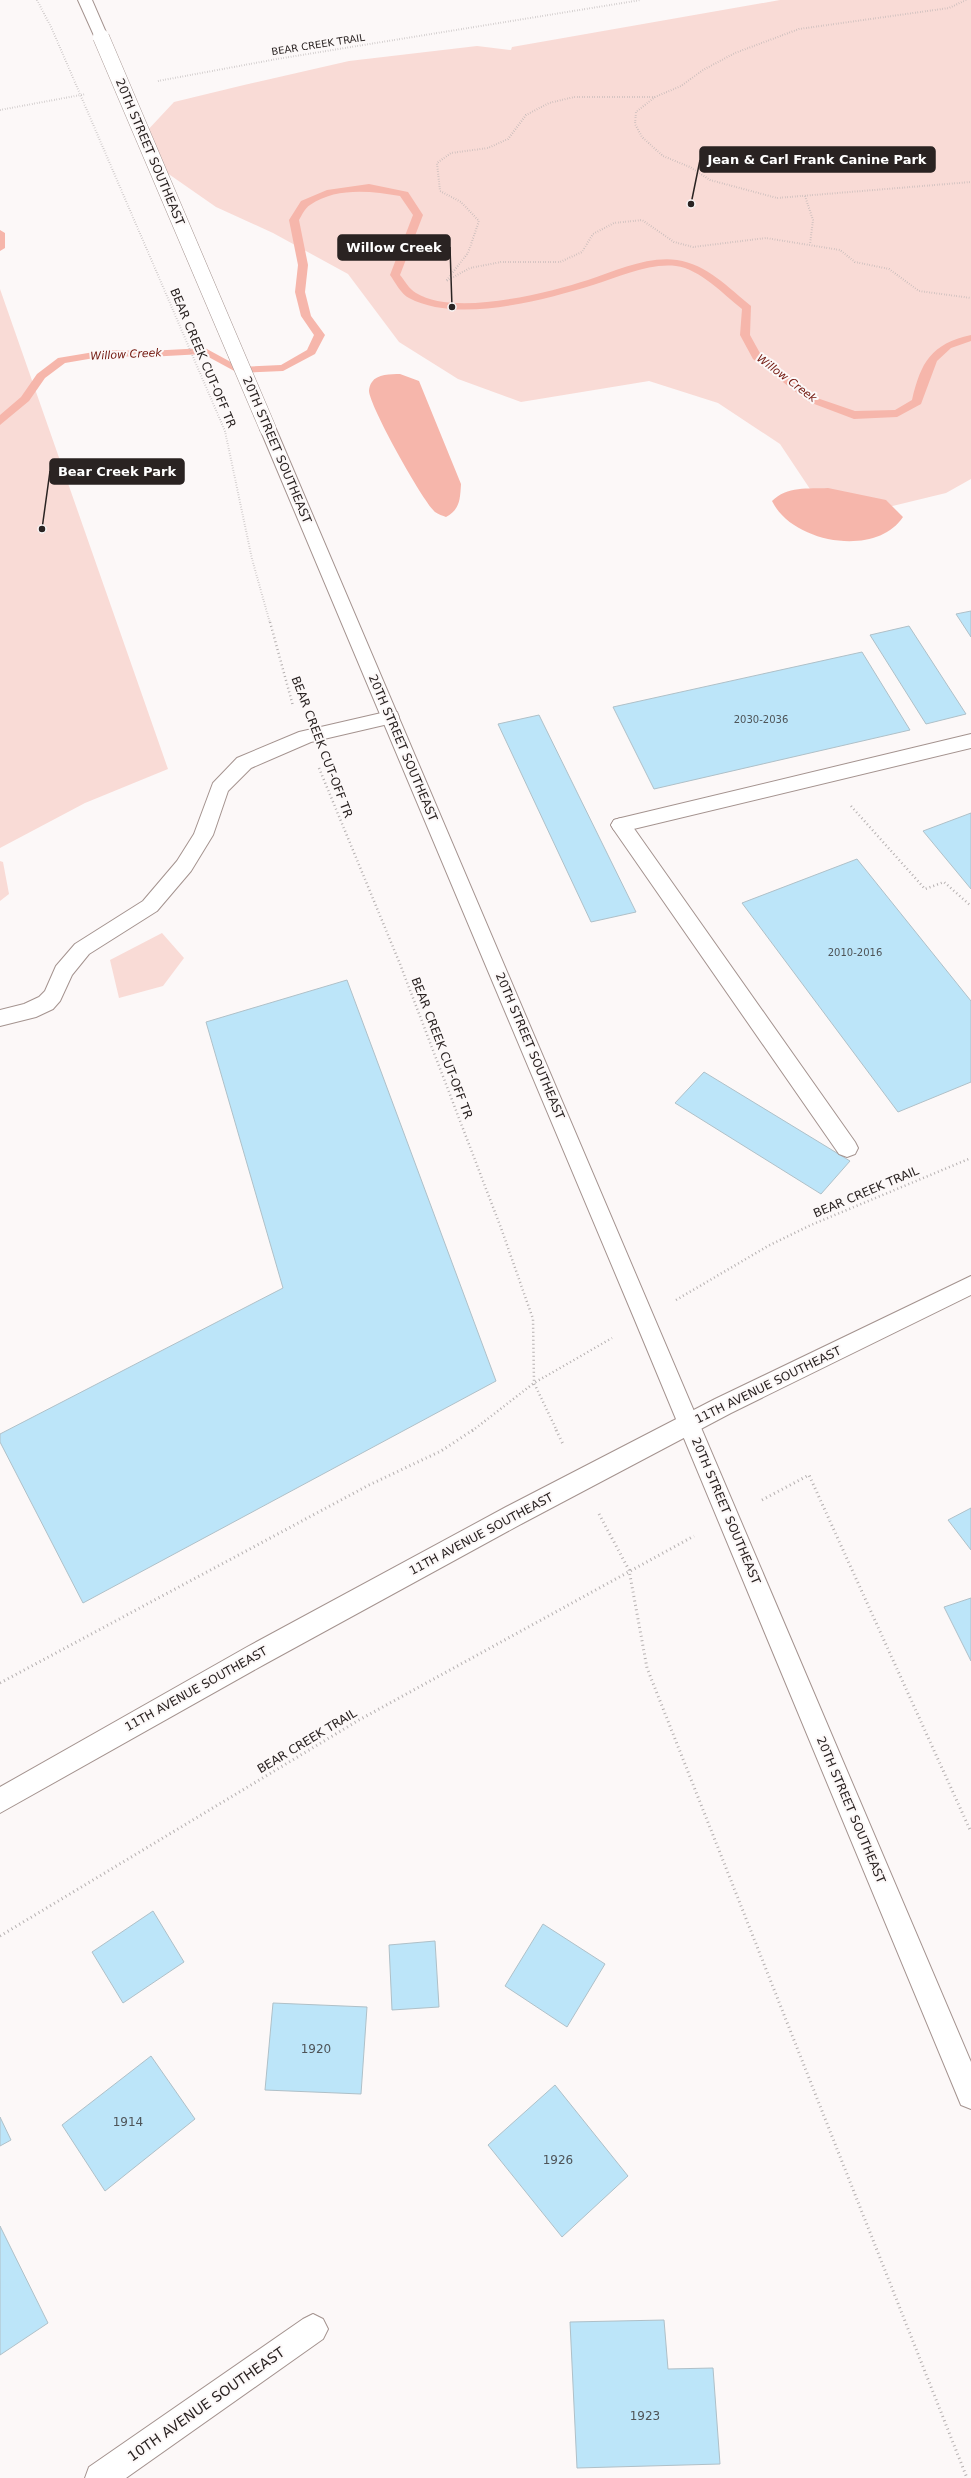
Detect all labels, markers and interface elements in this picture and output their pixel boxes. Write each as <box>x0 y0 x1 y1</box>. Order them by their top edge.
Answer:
street label: BEAR CREEK TRAIL <box>271 32 366 57</box>
street label: 20TH STREET SOUTHEAST <box>113 77 188 228</box>
callout: Jean & Carl Frank Canine Park <box>700 147 935 172</box>
text: Jean & Carl Frank Canine Park <box>706 152 927 167</box>
callout: Willow Creek <box>338 235 450 260</box>
text: Willow Creek <box>346 240 442 255</box>
street label: BEAR CREEK CUT-OFF TR <box>167 286 239 430</box>
water label: Willow Creek <box>90 346 163 363</box>
water label: Willow Creek <box>754 352 820 405</box>
street label: 20TH STREET SOUTHEAST <box>240 375 315 526</box>
callout: Bear Creek Park <box>50 459 184 484</box>
text: Bear Creek Park <box>58 464 176 479</box>
street label: 20TH STREET SOUTHEAST <box>366 673 441 824</box>
street label: BEAR CREEK CUT-OFF TR <box>288 674 356 820</box>
house number: 2030-2036 <box>734 714 788 725</box>
house number: 2010-2016 <box>828 947 882 958</box>
street label: 20TH STREET SOUTHEAST <box>493 971 568 1122</box>
street label: BEAR CREEK CUT-OFF TR <box>408 975 476 1121</box>
street label: BEAR CREEK TRAIL <box>811 1163 921 1221</box>
street label: 11TH AVENUE SOUTHEAST <box>693 1343 844 1427</box>
street label: 20TH STREET SOUTHEAST <box>689 1436 764 1587</box>
street label: 11TH AVENUE SOUTHEAST <box>407 1490 556 1578</box>
street label: 11TH AVENUE SOUTHEAST <box>122 1644 270 1734</box>
street label: BEAR CREEK TRAIL <box>255 1706 359 1776</box>
street label: 20TH STREET SOUTHEAST <box>814 1735 889 1886</box>
house number: 1920 <box>301 2042 331 2056</box>
house number: 1914 <box>113 2115 143 2129</box>
house number: 1926 <box>543 2153 573 2167</box>
street label: 10TH AVENUE SOUTHEAST <box>125 2343 288 2464</box>
house number: 1923 <box>630 2409 660 2423</box>

